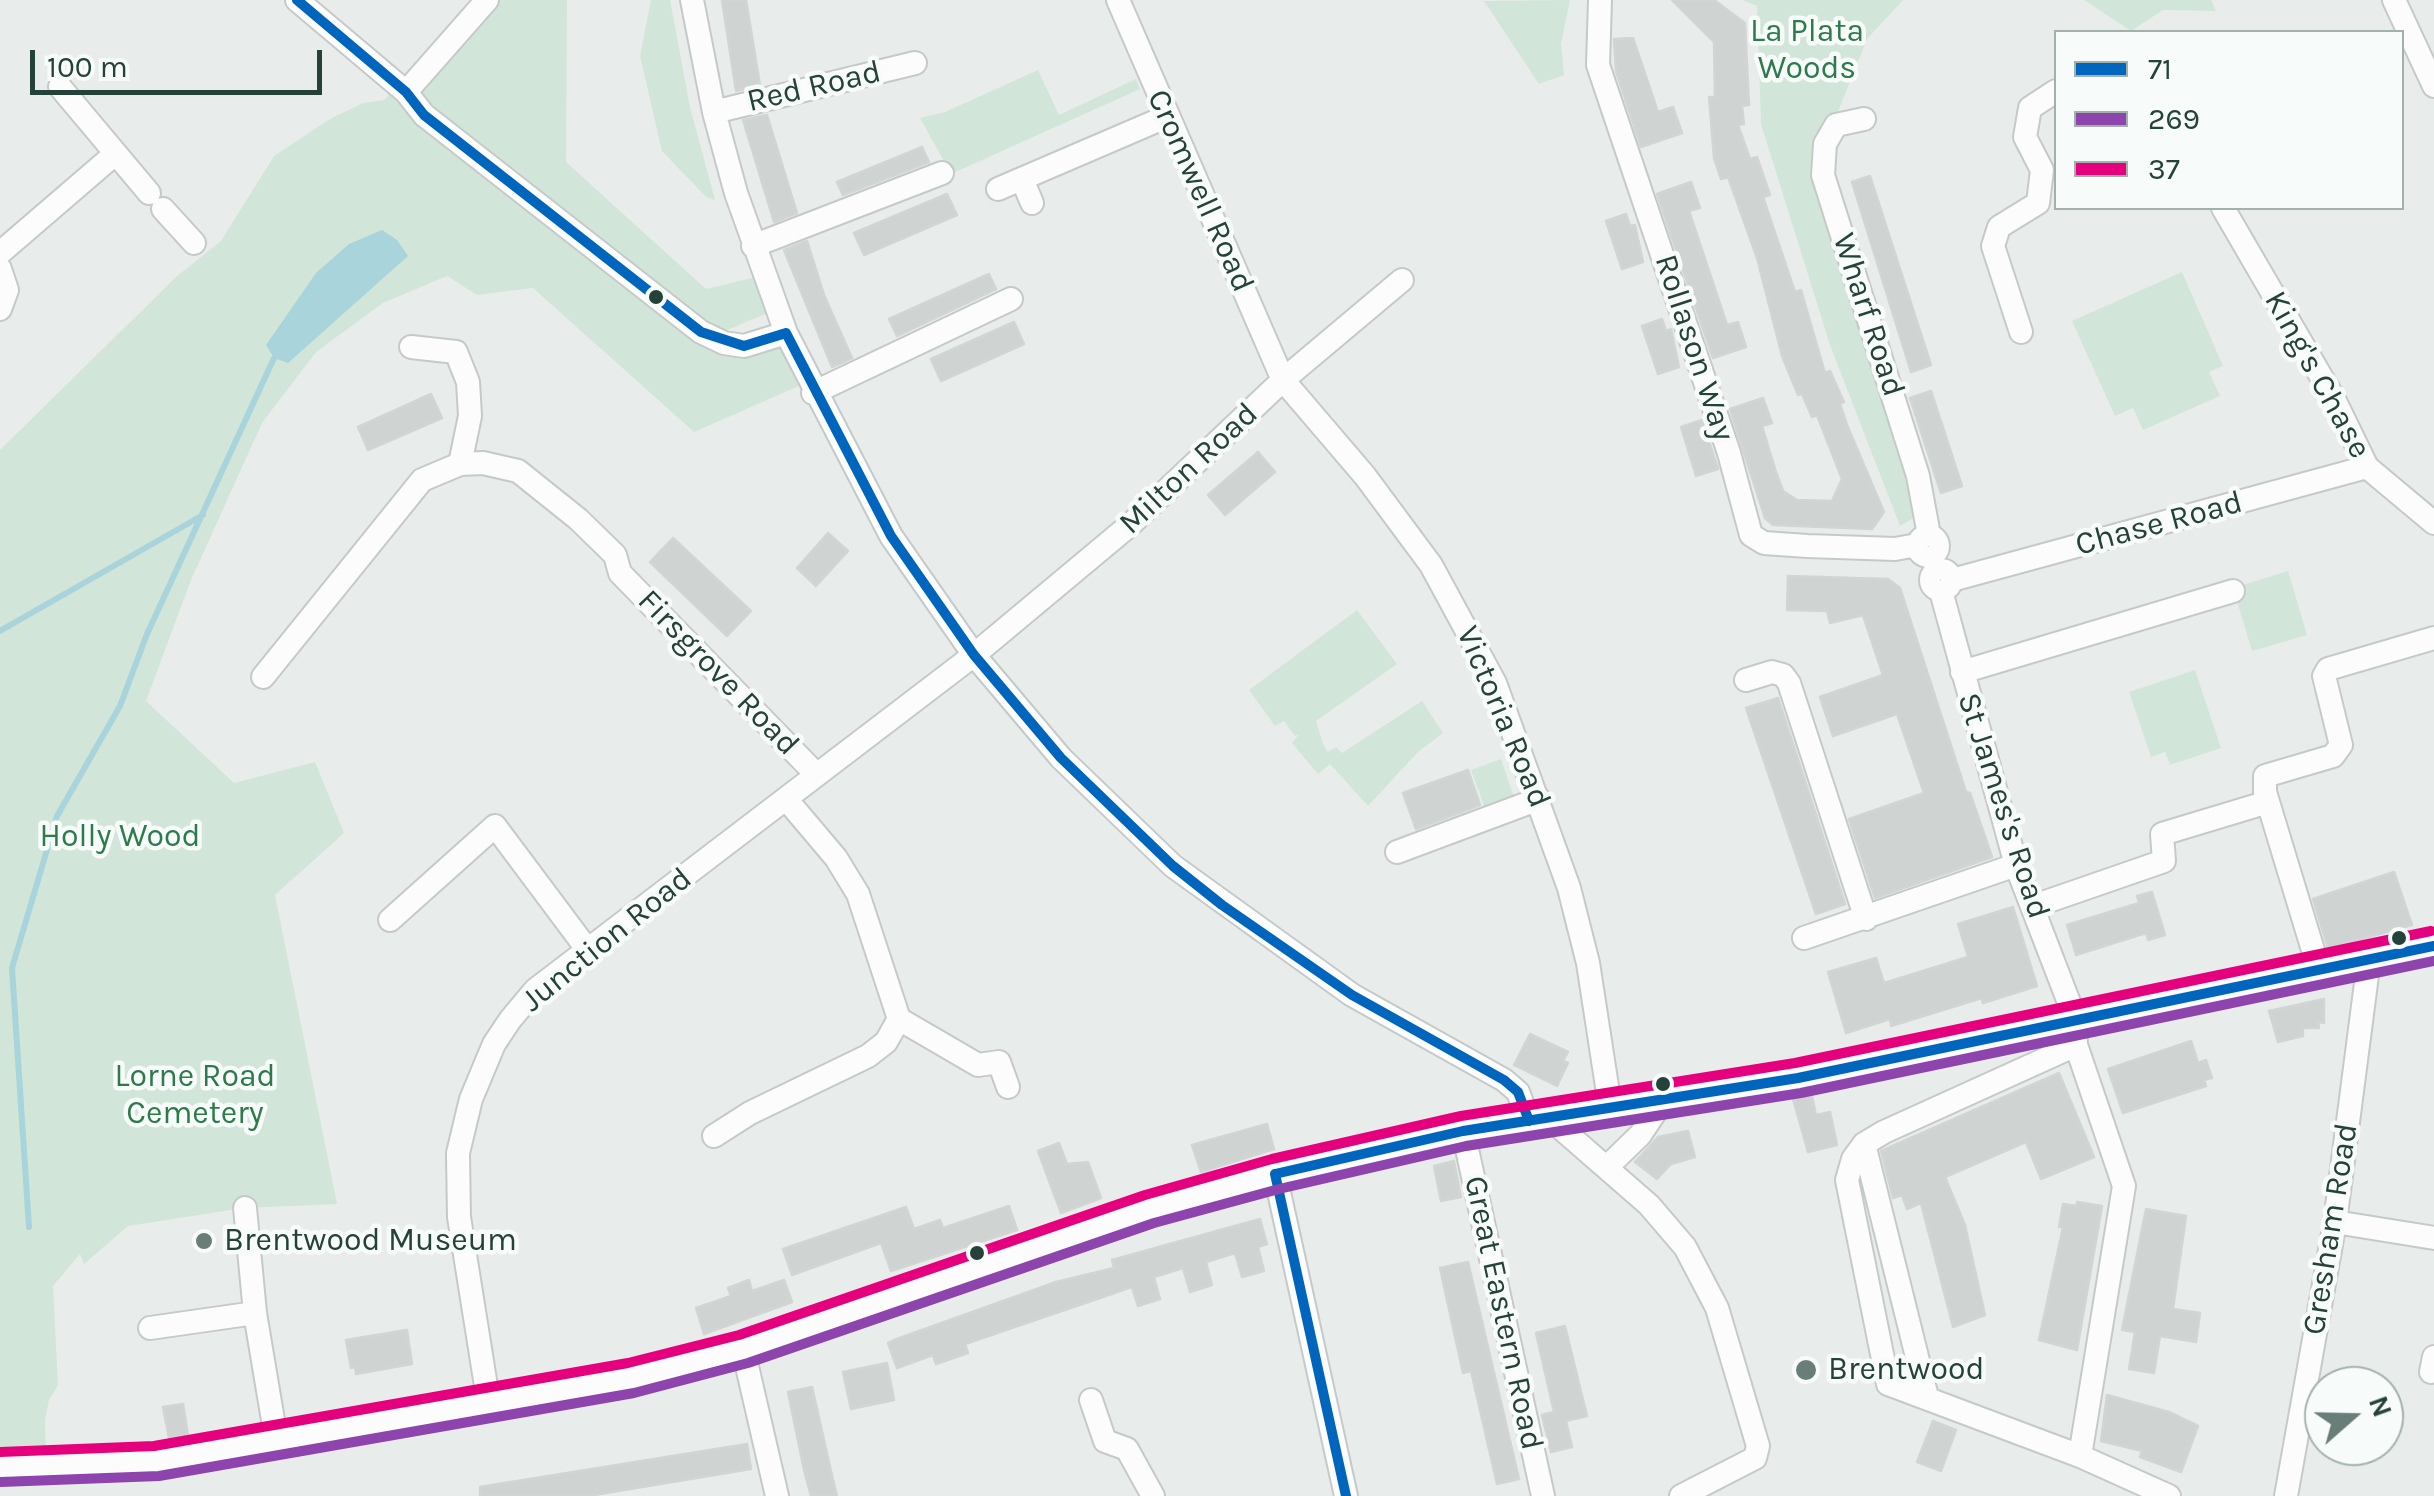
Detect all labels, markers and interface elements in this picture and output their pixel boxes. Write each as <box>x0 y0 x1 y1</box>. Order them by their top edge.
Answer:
park label: La Plata Woods <box>1750 13 1864 88</box>
scale bar <box>35 30 328 92</box>
legend <box>2054 30 2404 210</box>
text: 100 m <box>47 49 128 85</box>
text: 71 <box>2148 51 2172 87</box>
street label: Red Road <box>743 53 885 121</box>
street label: Cromwell Road <box>1138 84 1262 298</box>
text: 269 <box>2148 101 2200 137</box>
text: 37 <box>2148 151 2180 187</box>
street label: Wharf Road <box>1824 229 1912 401</box>
street label: Rollason Way <box>1646 250 1742 446</box>
street label: King's Chase <box>2255 285 2379 465</box>
unlabelled marker <box>646 287 666 307</box>
street label: Milton Road <box>1112 395 1266 543</box>
street label: Chase Road <box>2071 483 2247 565</box>
street label: Firsgrove Road <box>629 582 807 764</box>
street label: Victoria Road <box>1448 620 1558 814</box>
street label: St James's Road <box>1948 688 2058 924</box>
park label: Holly Wood <box>40 818 200 856</box>
street label: Junction Road <box>514 860 700 1020</box>
unlabelled marker <box>2389 928 2409 948</box>
park label: Lorne Road Cemetery <box>114 1058 276 1133</box>
unlabelled marker <box>1653 1074 1673 1094</box>
street label: Gresham Road <box>2295 1121 2367 1337</box>
street label: Great Eastern Road <box>1455 1173 1551 1453</box>
place label: Brentwood Museum <box>224 1222 517 1260</box>
marker: Brentwood Museum <box>193 1230 215 1252</box>
unlabelled marker <box>967 1243 987 1263</box>
place label: Brentwood <box>1828 1351 1984 1389</box>
marker: Brentwood <box>1793 1357 1819 1383</box>
north arrow <box>2304 1366 2404 1466</box>
text: N <box>2362 1391 2400 1421</box>

